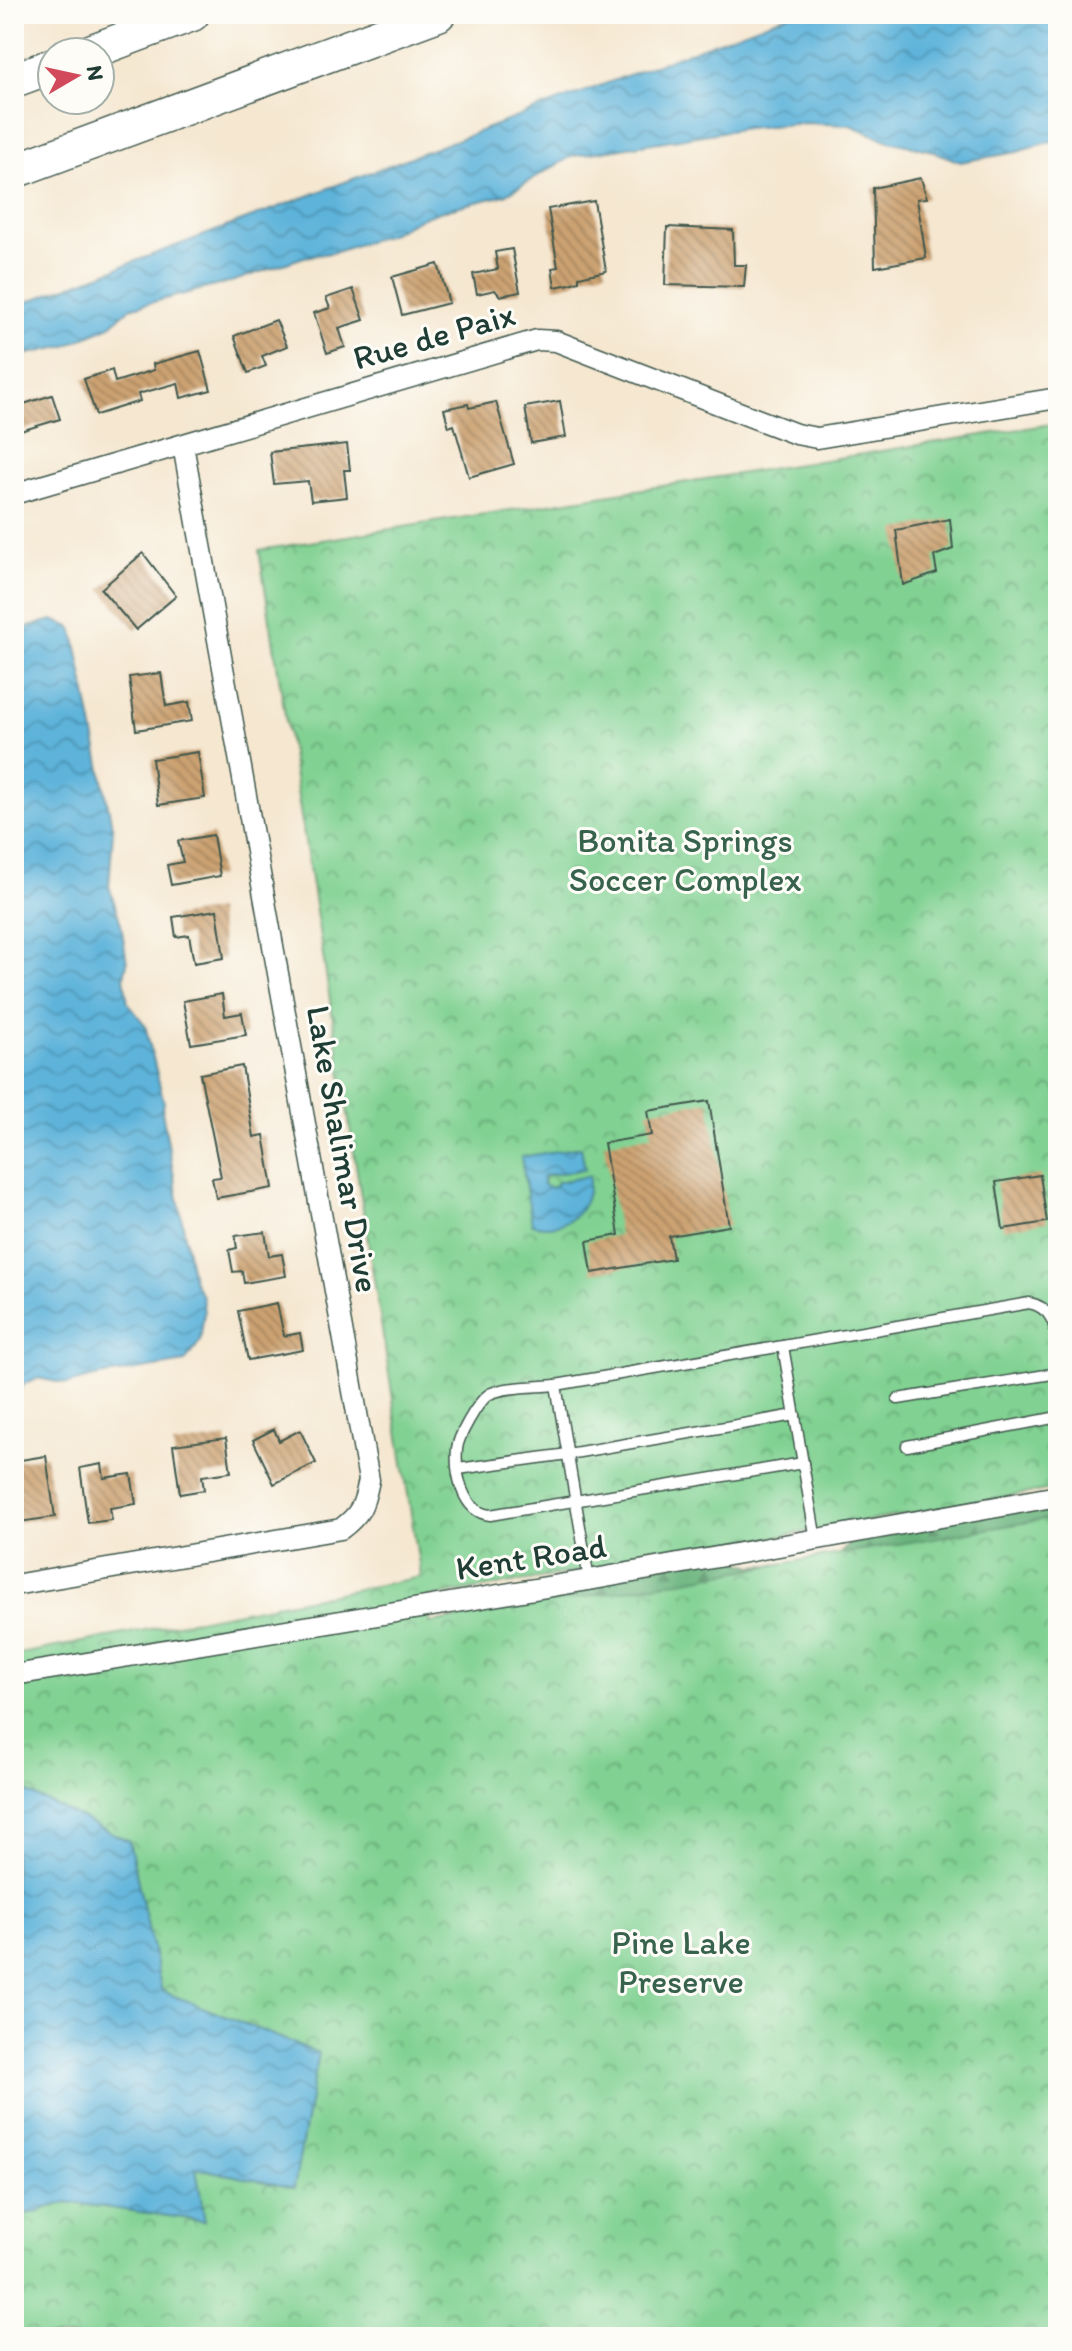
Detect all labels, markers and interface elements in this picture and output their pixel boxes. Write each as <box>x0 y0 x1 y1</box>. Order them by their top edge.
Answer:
north arrow <box>36 36 116 116</box>
text: N <box>81 63 110 82</box>
street label: Rue de Paix <box>348 293 520 379</box>
park label: Bonita Springs Soccer Complex <box>569 820 801 900</box>
street label: Lake Shalimar Drive <box>298 1002 388 1296</box>
street label: Kent Road <box>453 1525 610 1589</box>
park label: Pine Lake Preserve <box>611 1922 751 2002</box>

